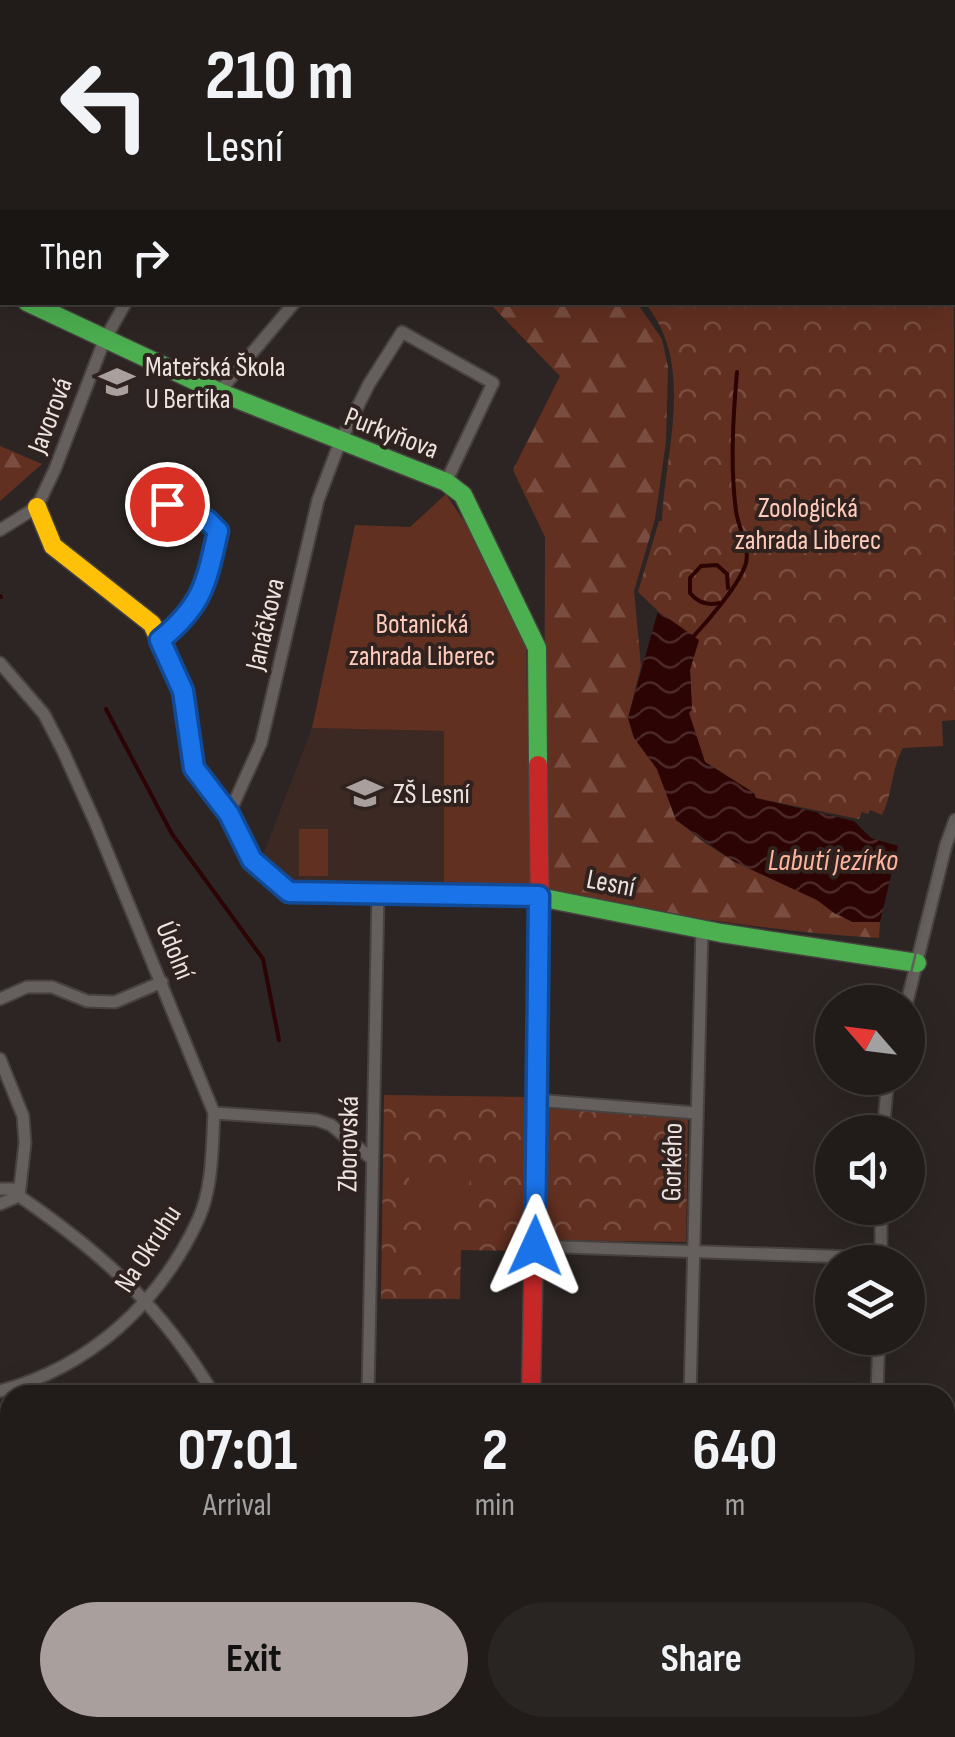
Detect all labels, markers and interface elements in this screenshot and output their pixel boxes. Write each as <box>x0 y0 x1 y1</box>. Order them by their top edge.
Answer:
text: 210 m <box>205 35 354 119</box>
icon: left <box>40 40 170 170</box>
text: Lesní <box>205 120 283 175</box>
icon: right <box>123 230 178 285</box>
text: Then <box>40 235 103 280</box>
place label: Mateřská Škola U Bertíka <box>145 351 285 416</box>
school or university icon: Mateřská Škola U Bertíka <box>98 363 136 401</box>
street label: Javorová <box>21 373 80 459</box>
street label: Purkyňova <box>340 401 443 466</box>
pin <box>125 462 210 547</box>
icon: arrive <box>140 477 195 532</box>
park label: Zoologická zahrada Liberec <box>735 492 881 557</box>
street label: Janáčkova <box>239 575 292 674</box>
park label: Botanická zahrada Liberec <box>349 608 495 673</box>
school or university icon: ZŠ Lesní <box>346 774 384 812</box>
place label: ZŠ Lesní <box>393 778 470 811</box>
water label: Labutí jezírko <box>768 843 898 879</box>
street label: Lesní <box>584 863 638 904</box>
street label: Údolní <box>148 917 201 985</box>
north arrow <box>815 985 925 1095</box>
map controls <box>815 985 925 1355</box>
street label: Zborovská <box>331 1096 366 1192</box>
button: sound <box>815 1115 925 1225</box>
street label: Gorkého <box>655 1122 690 1202</box>
position arrow <box>483 1194 587 1298</box>
street label: Na Okruhu <box>108 1199 189 1299</box>
button: layers <box>815 1245 925 1355</box>
text: 07:01 <box>177 1415 297 1487</box>
text: 2 <box>482 1415 508 1487</box>
text: 640 <box>692 1415 778 1487</box>
text: Arrival <box>203 1486 272 1525</box>
text: min <box>475 1486 515 1525</box>
text: m <box>725 1486 745 1525</box>
button: Exit <box>40 1602 468 1717</box>
button: Share <box>488 1602 915 1717</box>

